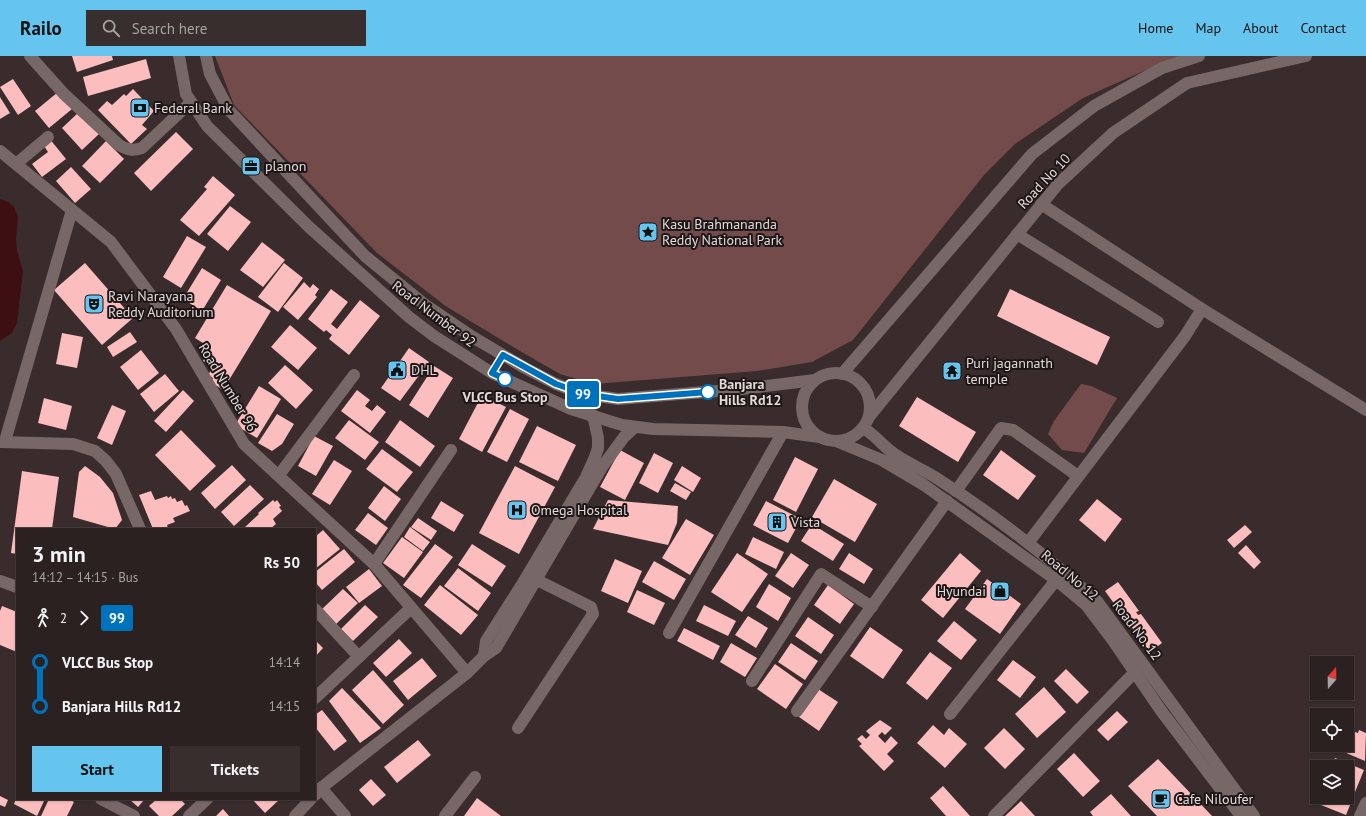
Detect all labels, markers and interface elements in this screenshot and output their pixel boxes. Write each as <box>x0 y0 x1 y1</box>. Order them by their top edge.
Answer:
search box <box>86 10 366 46</box>
text: Railo <box>20 16 62 40</box>
icon: search <box>100 17 122 39</box>
text: Search here <box>132 19 207 38</box>
text: Home <box>1138 19 1173 37</box>
text: Map <box>1195 19 1221 37</box>
text: About <box>1243 19 1279 37</box>
text: Contact <box>1301 19 1346 37</box>
bank icon: Federal Bank <box>129 97 151 119</box>
place label: Federal Bank <box>154 99 232 117</box>
street label: Road No 10 <box>1014 149 1074 212</box>
office icon: planon <box>240 155 262 177</box>
place label: planon <box>265 157 306 175</box>
place label: Kasu Brahmananda Reddy National Park <box>662 215 782 249</box>
place icon: Kasu Brahmananda Reddy National Park <box>637 221 659 243</box>
street label: Road Number 92 <box>389 277 479 351</box>
place label: Ravi Narayana Reddy Auditorium <box>108 287 214 321</box>
theatre icon: Ravi Narayana Reddy Auditorium <box>83 293 105 315</box>
street label: Road Number 96 <box>194 339 262 435</box>
place label: Puri jagannath temple <box>966 354 1053 388</box>
public building icon: DHL <box>386 359 408 381</box>
temple icon: Puri jagannath temple <box>941 360 963 382</box>
place label: DHL <box>411 361 437 379</box>
marker: VLCC Bus Stop <box>497 371 513 387</box>
place label: Banjara Hills Rd12 <box>719 375 781 409</box>
line badge: 99 <box>565 381 601 407</box>
marker: Banjara Hills Rd12 <box>700 384 716 400</box>
text: 99 <box>575 385 591 403</box>
place label: VLCC Bus Stop <box>461 388 548 406</box>
hospital icon: Omega Hospital <box>506 499 528 521</box>
place label: Omega Hospital <box>531 501 627 519</box>
building icon: Vista <box>766 511 788 533</box>
place label: Vista <box>790 513 820 531</box>
text: 3 min <box>32 540 86 568</box>
street label: Road No 12 <box>1038 546 1102 604</box>
text: Rs 50 <box>264 553 300 572</box>
text: 14:12 – 14:15 · Bus <box>32 569 138 586</box>
shop icon: Hyundai <box>989 580 1011 602</box>
place label: Hyundai <box>937 582 986 600</box>
street label: Road No. 12 <box>1108 596 1166 664</box>
icon: walk <box>32 607 54 629</box>
icon: forward <box>73 607 95 629</box>
text: 99 <box>109 609 125 627</box>
text: 2 <box>60 610 67 627</box>
text: VLCC Bus Stop <box>62 653 153 672</box>
text: 14:14 <box>269 654 300 671</box>
north arrow <box>1310 656 1354 700</box>
map controls <box>1310 656 1354 804</box>
text: Banjara Hills Rd12 <box>62 697 181 716</box>
text: 14:15 <box>269 698 300 715</box>
button: locate <box>1310 708 1354 752</box>
button: Start <box>32 746 162 792</box>
button: Tickets <box>170 746 300 792</box>
button: layers <box>1310 760 1354 804</box>
cafe icon: Cafe Niloufer <box>1150 788 1172 810</box>
place label: Cafe Niloufer <box>1175 790 1254 808</box>

